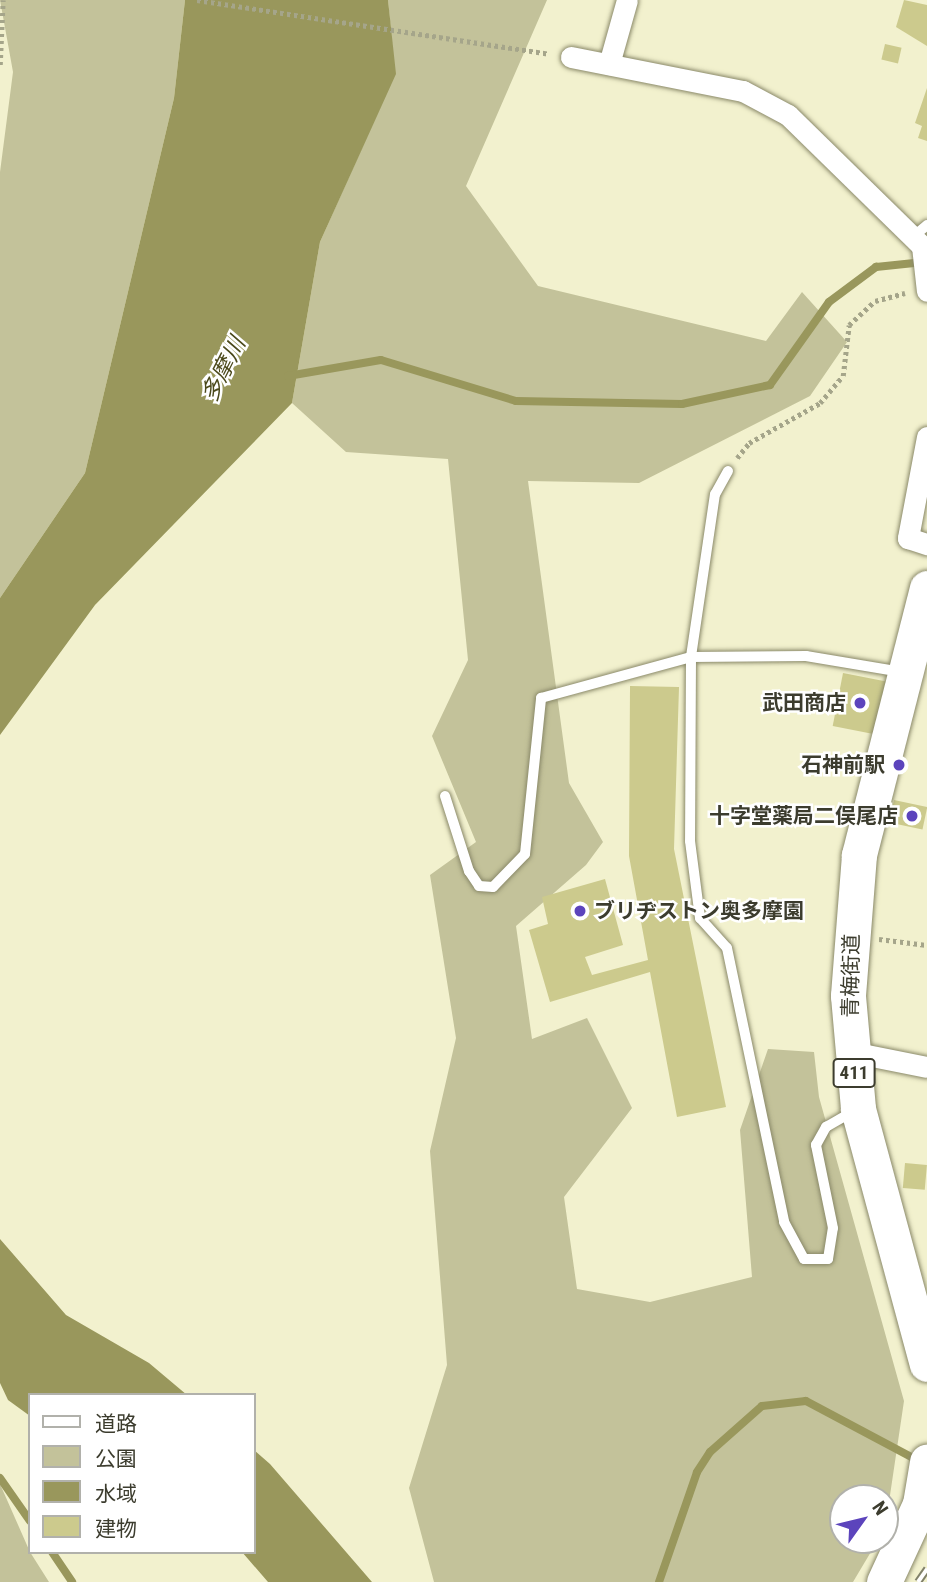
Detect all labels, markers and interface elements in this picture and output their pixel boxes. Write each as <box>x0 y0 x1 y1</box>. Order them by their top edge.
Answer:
water label: 多摩川 <box>196 333 252 407</box>
place label: 武田商店 <box>762 690 846 716</box>
marker: 武田商店 <box>852 695 868 711</box>
place label: 石神前駅 <box>801 752 885 778</box>
marker: 石神前駅 <box>891 757 907 773</box>
place label: 十字堂薬局二俣尾店 <box>709 803 898 829</box>
marker: 十字堂薬局二俣尾店 <box>904 808 920 824</box>
place label: ブリヂストン奥多摩園 <box>594 898 804 924</box>
marker: ブリヂストン奥多摩園 <box>572 903 588 919</box>
street label: 青梅街道 <box>838 934 864 1018</box>
road number: 411 <box>831 1058 877 1088</box>
legend <box>28 1393 256 1554</box>
text: 道路 <box>95 1412 137 1436</box>
text: 公園 <box>95 1447 137 1471</box>
text: 水域 <box>95 1482 137 1506</box>
north arrow <box>829 1484 899 1554</box>
text: N <box>867 1497 893 1519</box>
text: 建物 <box>95 1517 137 1541</box>

